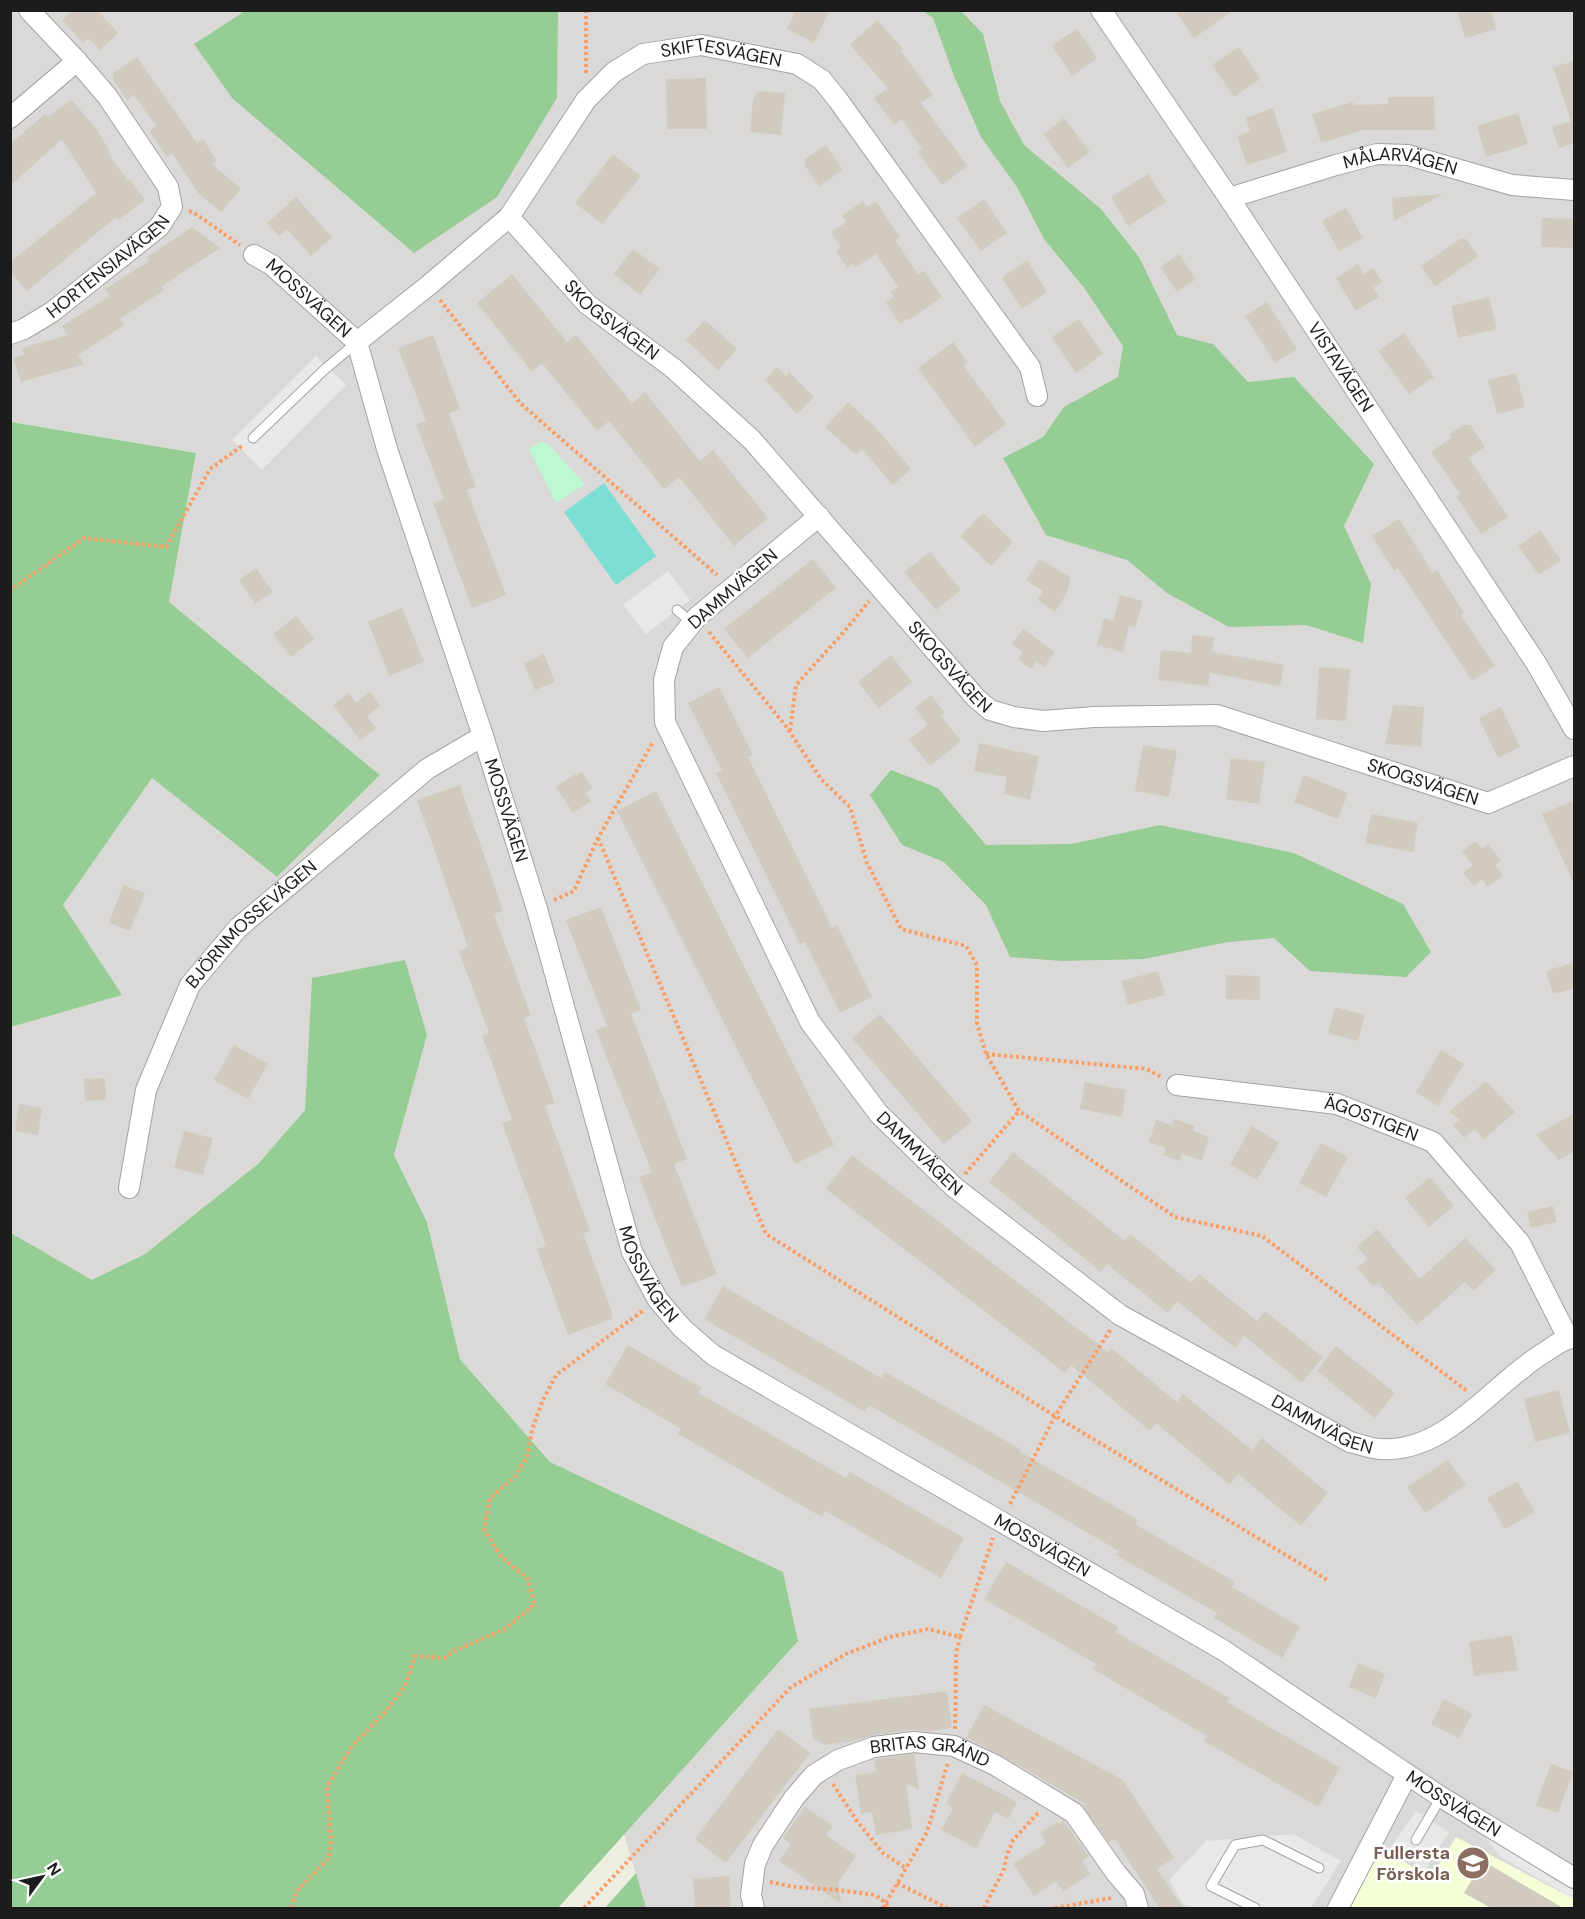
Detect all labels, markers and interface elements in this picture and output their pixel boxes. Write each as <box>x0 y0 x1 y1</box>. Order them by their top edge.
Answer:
street label: SKIFTESVÄGEN <box>659 33 784 73</box>
street label: MÅLARVÄGEN <box>1340 142 1460 181</box>
street label: HORTENSIAVÄGEN <box>42 210 176 324</box>
street label: MOSSVÄGEN <box>261 253 356 343</box>
street label: SKOGSVÄGEN <box>559 275 664 366</box>
street label: VISTAVÄGEN <box>1302 317 1379 417</box>
street label: DAMMVÄGEN <box>683 543 783 635</box>
street label: SKOGSVÄGEN <box>902 616 997 718</box>
street label: SKOGSVÄGEN <box>1364 753 1482 811</box>
street label: MOSSVÄGEN <box>479 756 534 865</box>
street label: BJÖRNMOSSEVÄGEN <box>180 855 322 993</box>
street label: ÄGOSTIGEN <box>1323 1091 1422 1147</box>
street label: DAMMVÄGEN <box>871 1106 968 1201</box>
street label: MOSSVÄGEN <box>613 1223 684 1328</box>
street label: DAMMVÄGEN <box>1267 1389 1376 1460</box>
street label: MOSSVÄGEN <box>990 1508 1095 1583</box>
street label: BRITAS GRÄND <box>869 1730 994 1773</box>
street label: MOSSVÄGEN <box>1401 1765 1505 1843</box>
place label: Fullersta Förskola <box>1373 1841 1450 1886</box>
school or university icon: Fullersta Förskola <box>1455 1845 1491 1881</box>
north arrow <box>12 1847 72 1907</box>
text: N <box>42 1858 66 1880</box>

